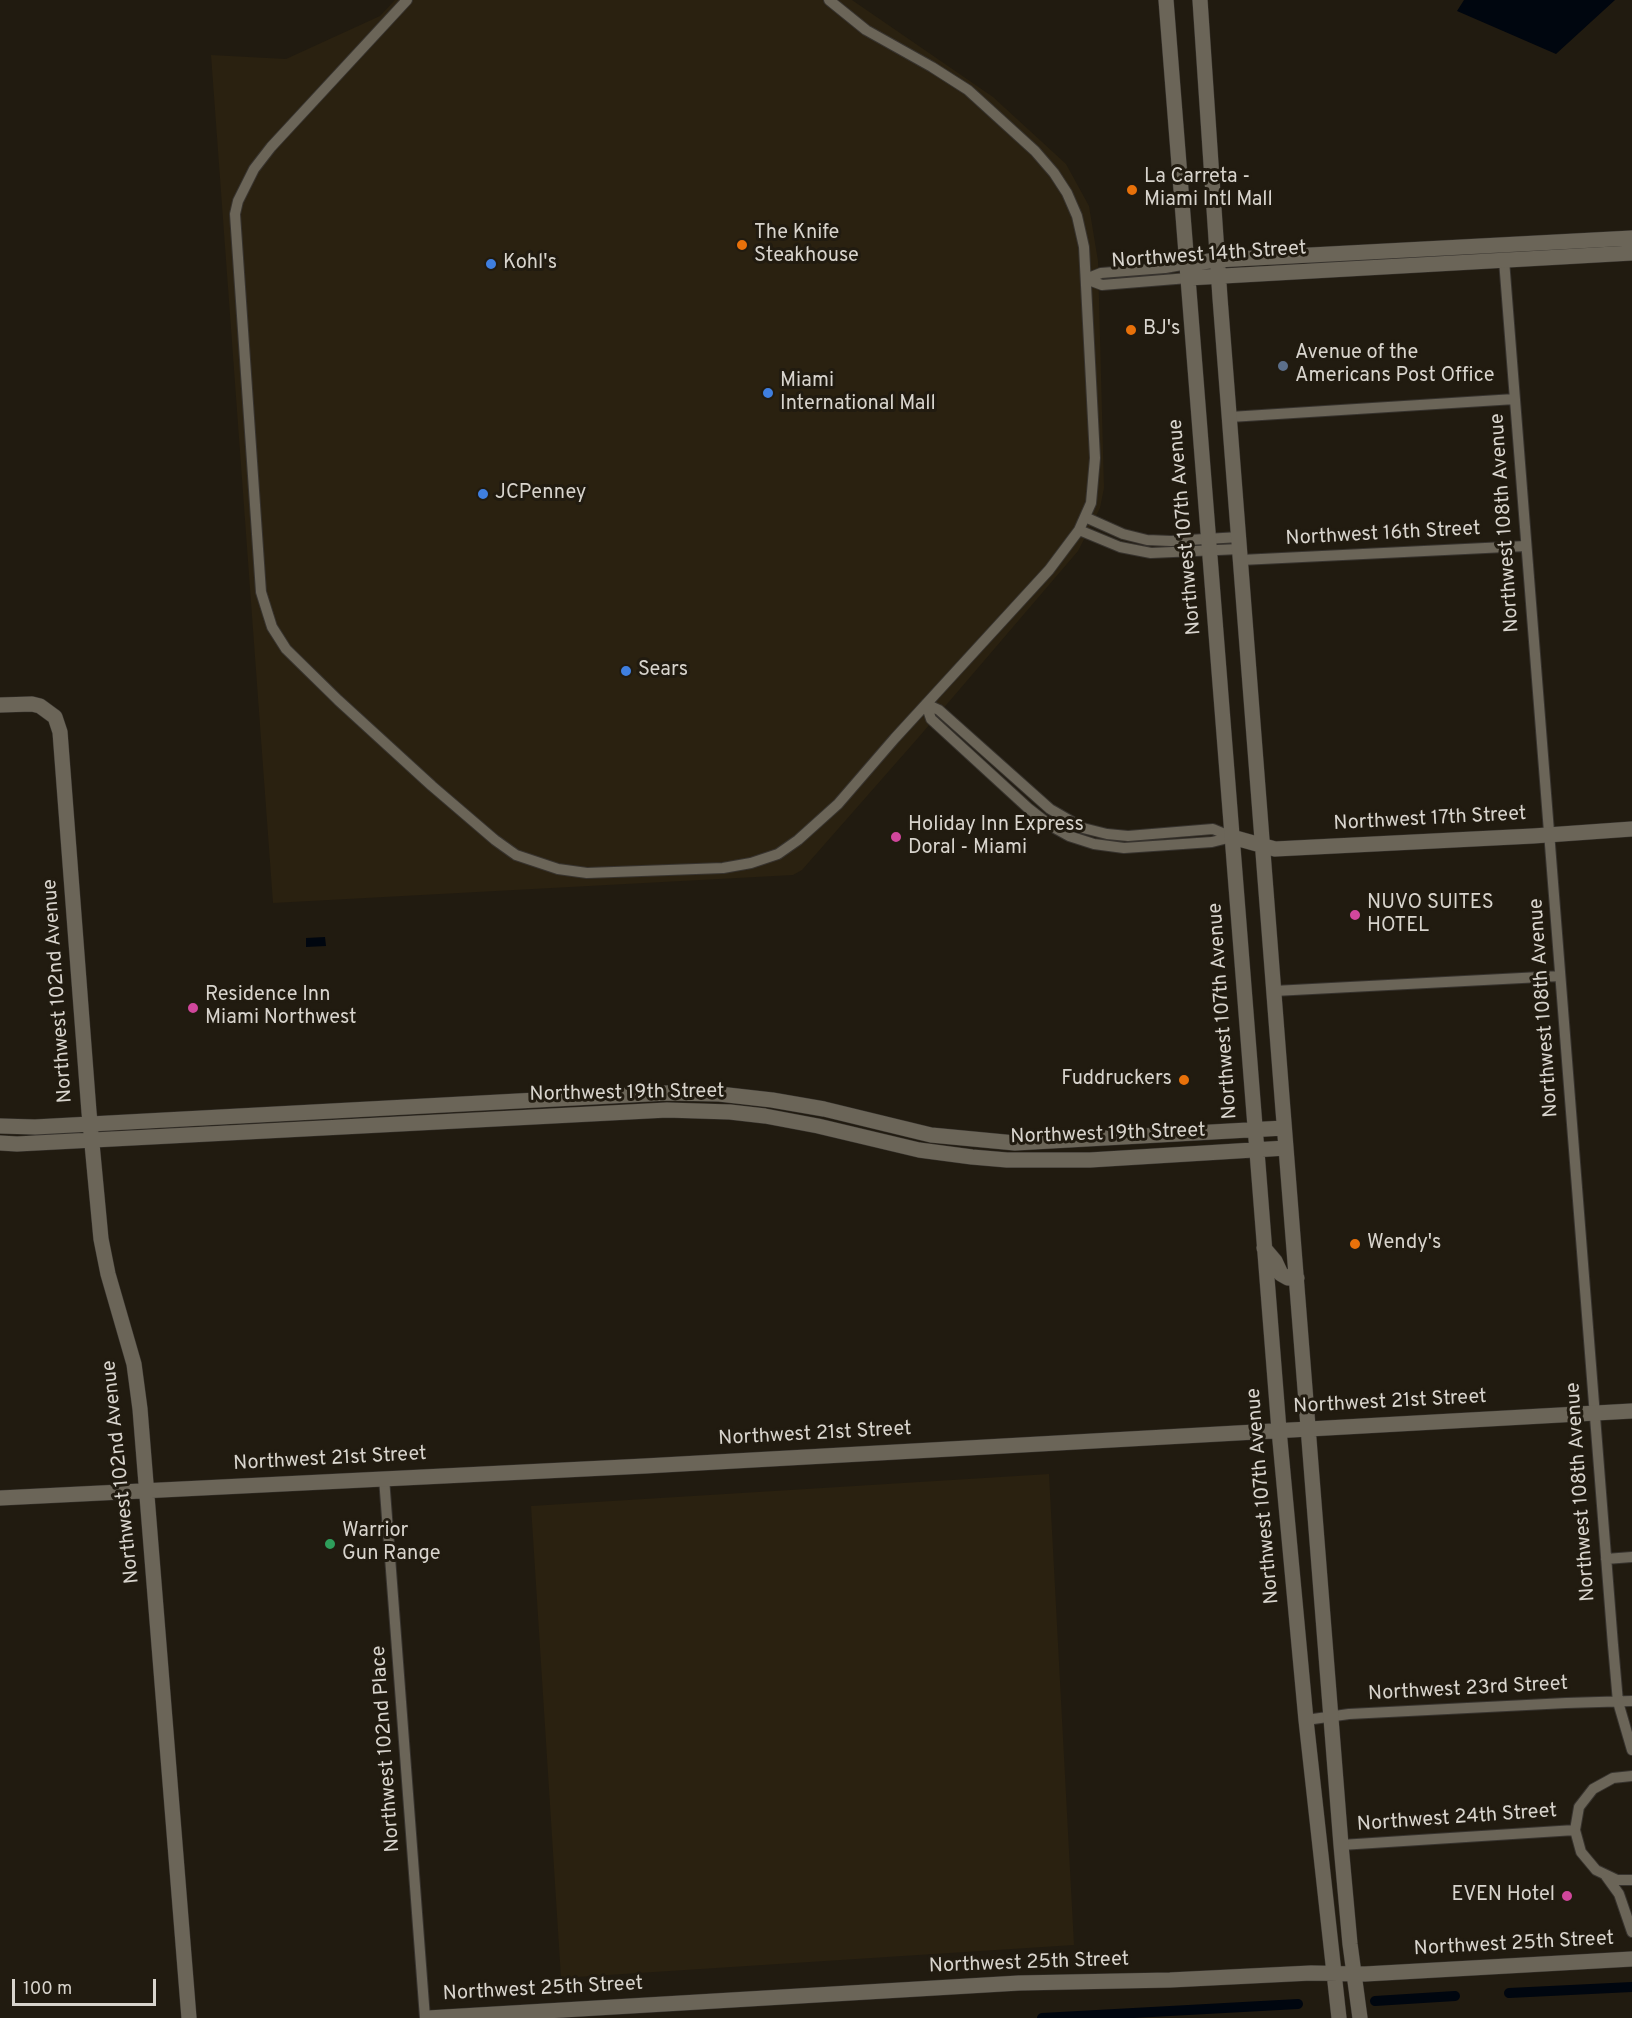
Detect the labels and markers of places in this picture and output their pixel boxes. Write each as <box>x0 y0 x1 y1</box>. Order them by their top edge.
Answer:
place label: La Carreta - Miami Intl Mall <box>1144 166 1273 213</box>
marker: La Carreta - Miami Intl Mall <box>1125 183 1139 197</box>
place label: The Knife Steakhouse <box>754 222 859 269</box>
marker: The Knife Steakhouse <box>735 238 749 252</box>
place label: Kohl's <box>503 252 557 276</box>
marker: Kohl's <box>484 257 498 271</box>
place label: BJ's <box>1143 318 1180 342</box>
marker: BJ's <box>1124 323 1138 337</box>
place label: Avenue of the Americans Post Office <box>1295 342 1495 389</box>
marker: Avenue of the Americans Post Office <box>1276 359 1290 373</box>
place label: Miami International Mall <box>780 370 936 417</box>
marker: Miami International Mall <box>761 386 775 400</box>
place label: JCPenney <box>495 482 586 506</box>
marker: JCPenney <box>476 487 490 501</box>
place label: Sears <box>638 659 688 683</box>
marker: Sears <box>619 664 633 678</box>
place label: Holiday Inn Express Doral - Miami <box>908 814 1084 861</box>
marker: Holiday Inn Express Doral - Miami <box>889 830 903 844</box>
place label: NUVO SUITES HOTEL <box>1367 892 1494 939</box>
marker: NUVO SUITES HOTEL <box>1348 908 1362 922</box>
place label: Residence Inn Miami Northwest <box>205 984 357 1031</box>
marker: Residence Inn Miami Northwest <box>186 1001 200 1015</box>
place label: Fuddruckers <box>1061 1068 1172 1092</box>
marker: Fuddruckers <box>1177 1073 1191 1087</box>
place label: Wendy's <box>1367 1232 1441 1256</box>
marker: Wendy's <box>1348 1237 1362 1251</box>
place label: Warrior Gun Range <box>342 1520 440 1567</box>
marker: Warrior Gun Range <box>323 1537 337 1551</box>
place label: EVEN Hotel <box>1452 1884 1555 1908</box>
marker: EVEN Hotel <box>1560 1889 1574 1903</box>

